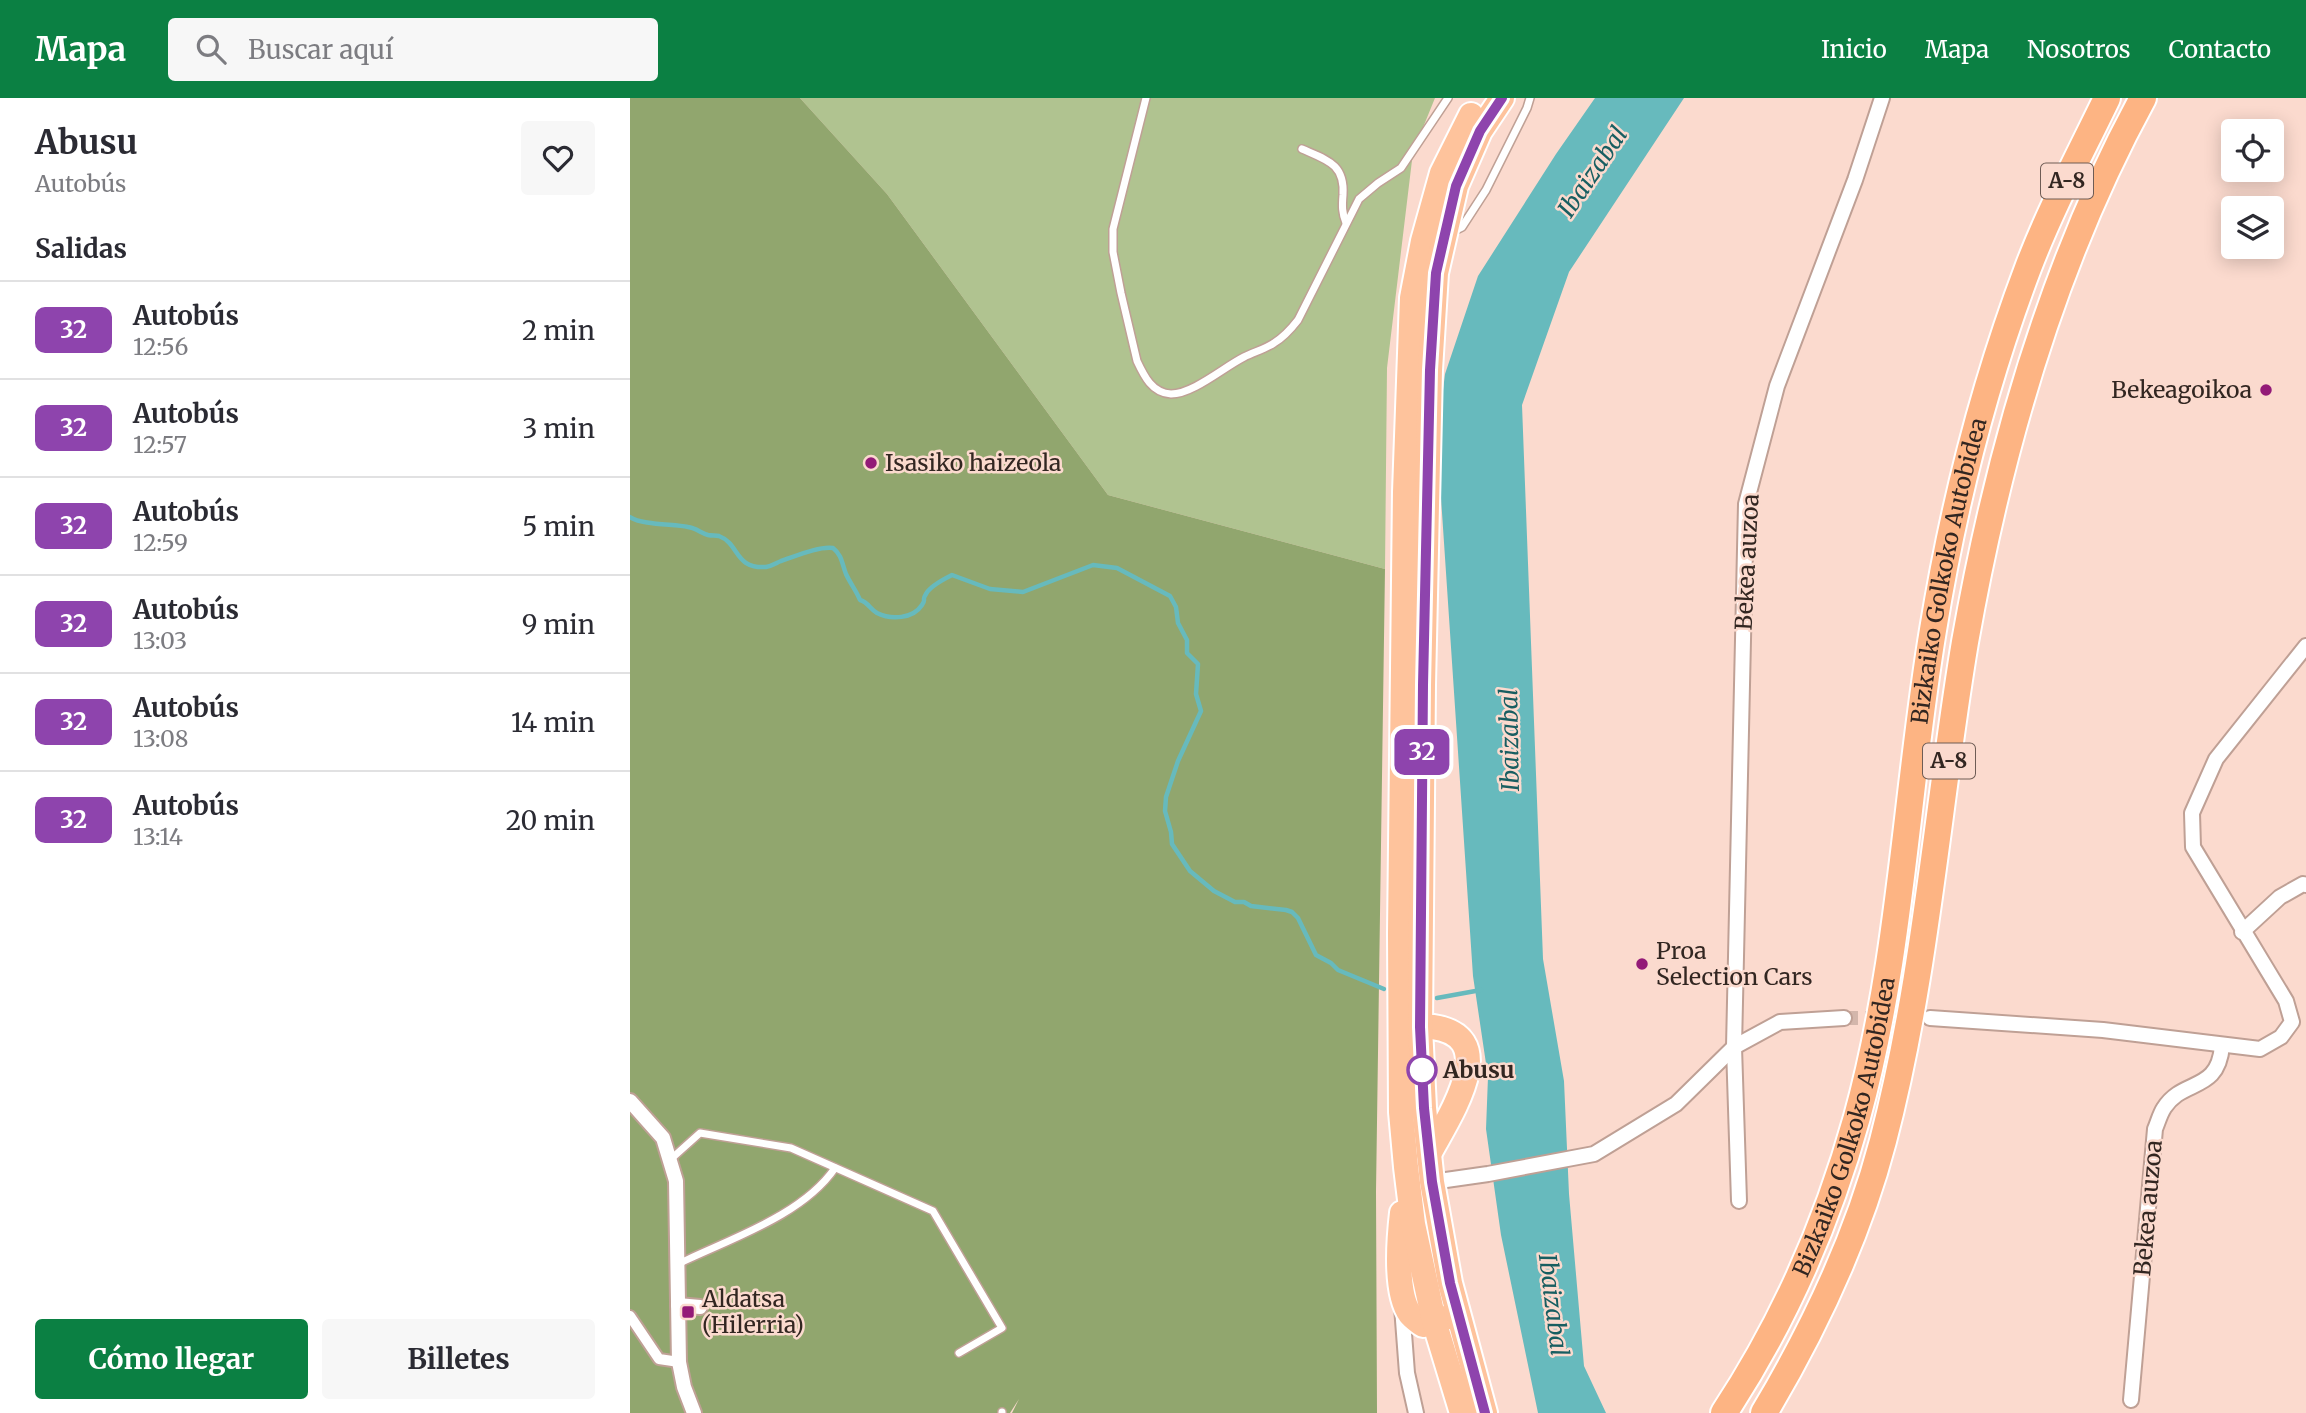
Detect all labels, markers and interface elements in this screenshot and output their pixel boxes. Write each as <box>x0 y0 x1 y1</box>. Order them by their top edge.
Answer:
search box <box>168 18 658 81</box>
text: Mapa <box>35 29 126 70</box>
icon: search <box>192 30 230 68</box>
text: Buscar aquí <box>248 33 393 66</box>
text: Inicio <box>1821 34 1887 65</box>
text: Mapa <box>1925 34 1989 65</box>
text: Nosotros <box>2027 34 2131 65</box>
text: Contacto <box>2169 34 2271 65</box>
map controls <box>2221 119 2284 259</box>
button: locate <box>2221 119 2284 182</box>
water label: Ibaizabal <box>1551 120 1634 223</box>
button: heart <box>521 121 595 195</box>
text: Abusu <box>35 122 138 163</box>
road number: A-8 <box>2041 164 2093 198</box>
text: Autobús <box>35 169 126 198</box>
button: layers <box>2221 196 2284 259</box>
text: Salidas <box>35 232 127 265</box>
text: Autobús <box>133 299 239 332</box>
text: 32 <box>60 314 87 345</box>
text: 2 min <box>522 314 595 347</box>
text: 12:56 <box>133 332 188 361</box>
place label: Bekeagoikoa <box>2111 375 2252 404</box>
marker: Bekeagoikoa <box>2258 382 2274 398</box>
text: Autobús <box>133 397 239 430</box>
text: 32 <box>60 412 87 443</box>
text: 3 min <box>523 412 595 445</box>
street label: Bizkaiko Golkoko Autobidea <box>1905 414 1993 726</box>
text: 12:57 <box>133 430 187 459</box>
place label: Isasiko haizeola <box>885 448 1061 477</box>
marker: Isasiko haizeola <box>863 455 879 471</box>
street label: Bekea auzoa <box>1728 493 1765 631</box>
text: Autobús <box>133 495 239 528</box>
text: 32 <box>60 510 87 541</box>
text: 5 min <box>522 510 595 543</box>
text: 12:59 <box>133 528 188 557</box>
text: Autobús <box>133 593 239 626</box>
text: 32 <box>60 608 87 639</box>
text: 9 min <box>522 608 595 641</box>
text: 13:03 <box>133 626 187 655</box>
water label: Ibaizabal <box>1493 688 1526 792</box>
text: Autobús <box>133 691 239 724</box>
text: 32 <box>60 706 87 737</box>
text: 14 min <box>511 706 595 739</box>
text: 13:08 <box>133 724 189 753</box>
line badge: 32 <box>1390 729 1454 775</box>
text: 32 <box>1408 736 1436 767</box>
road number: A-8 <box>1923 744 1975 778</box>
text: Autobús <box>133 789 239 822</box>
text: 32 <box>60 804 87 835</box>
text: 20 min <box>506 804 595 837</box>
text: 13:14 <box>133 822 183 851</box>
place label: Proa Selection Cars <box>1656 936 1813 991</box>
marker: Proa Selection Cars <box>1634 956 1650 972</box>
street label: Bizkaiko Golkoko Autobidea <box>1786 975 1901 1281</box>
marker: Abusu <box>1407 1055 1437 1085</box>
place label: Abusu <box>1442 1055 1515 1084</box>
street label: Bekea auzoa <box>2127 1139 2168 1277</box>
water label: Ibaizabal <box>1532 1252 1575 1358</box>
place label: Aldatsa (Hilerria) <box>701 1284 804 1339</box>
marker: Aldatsa (Hilerria) <box>680 1304 696 1320</box>
button: Cómo llegar <box>35 1319 308 1399</box>
button: Billetes <box>322 1319 595 1399</box>

